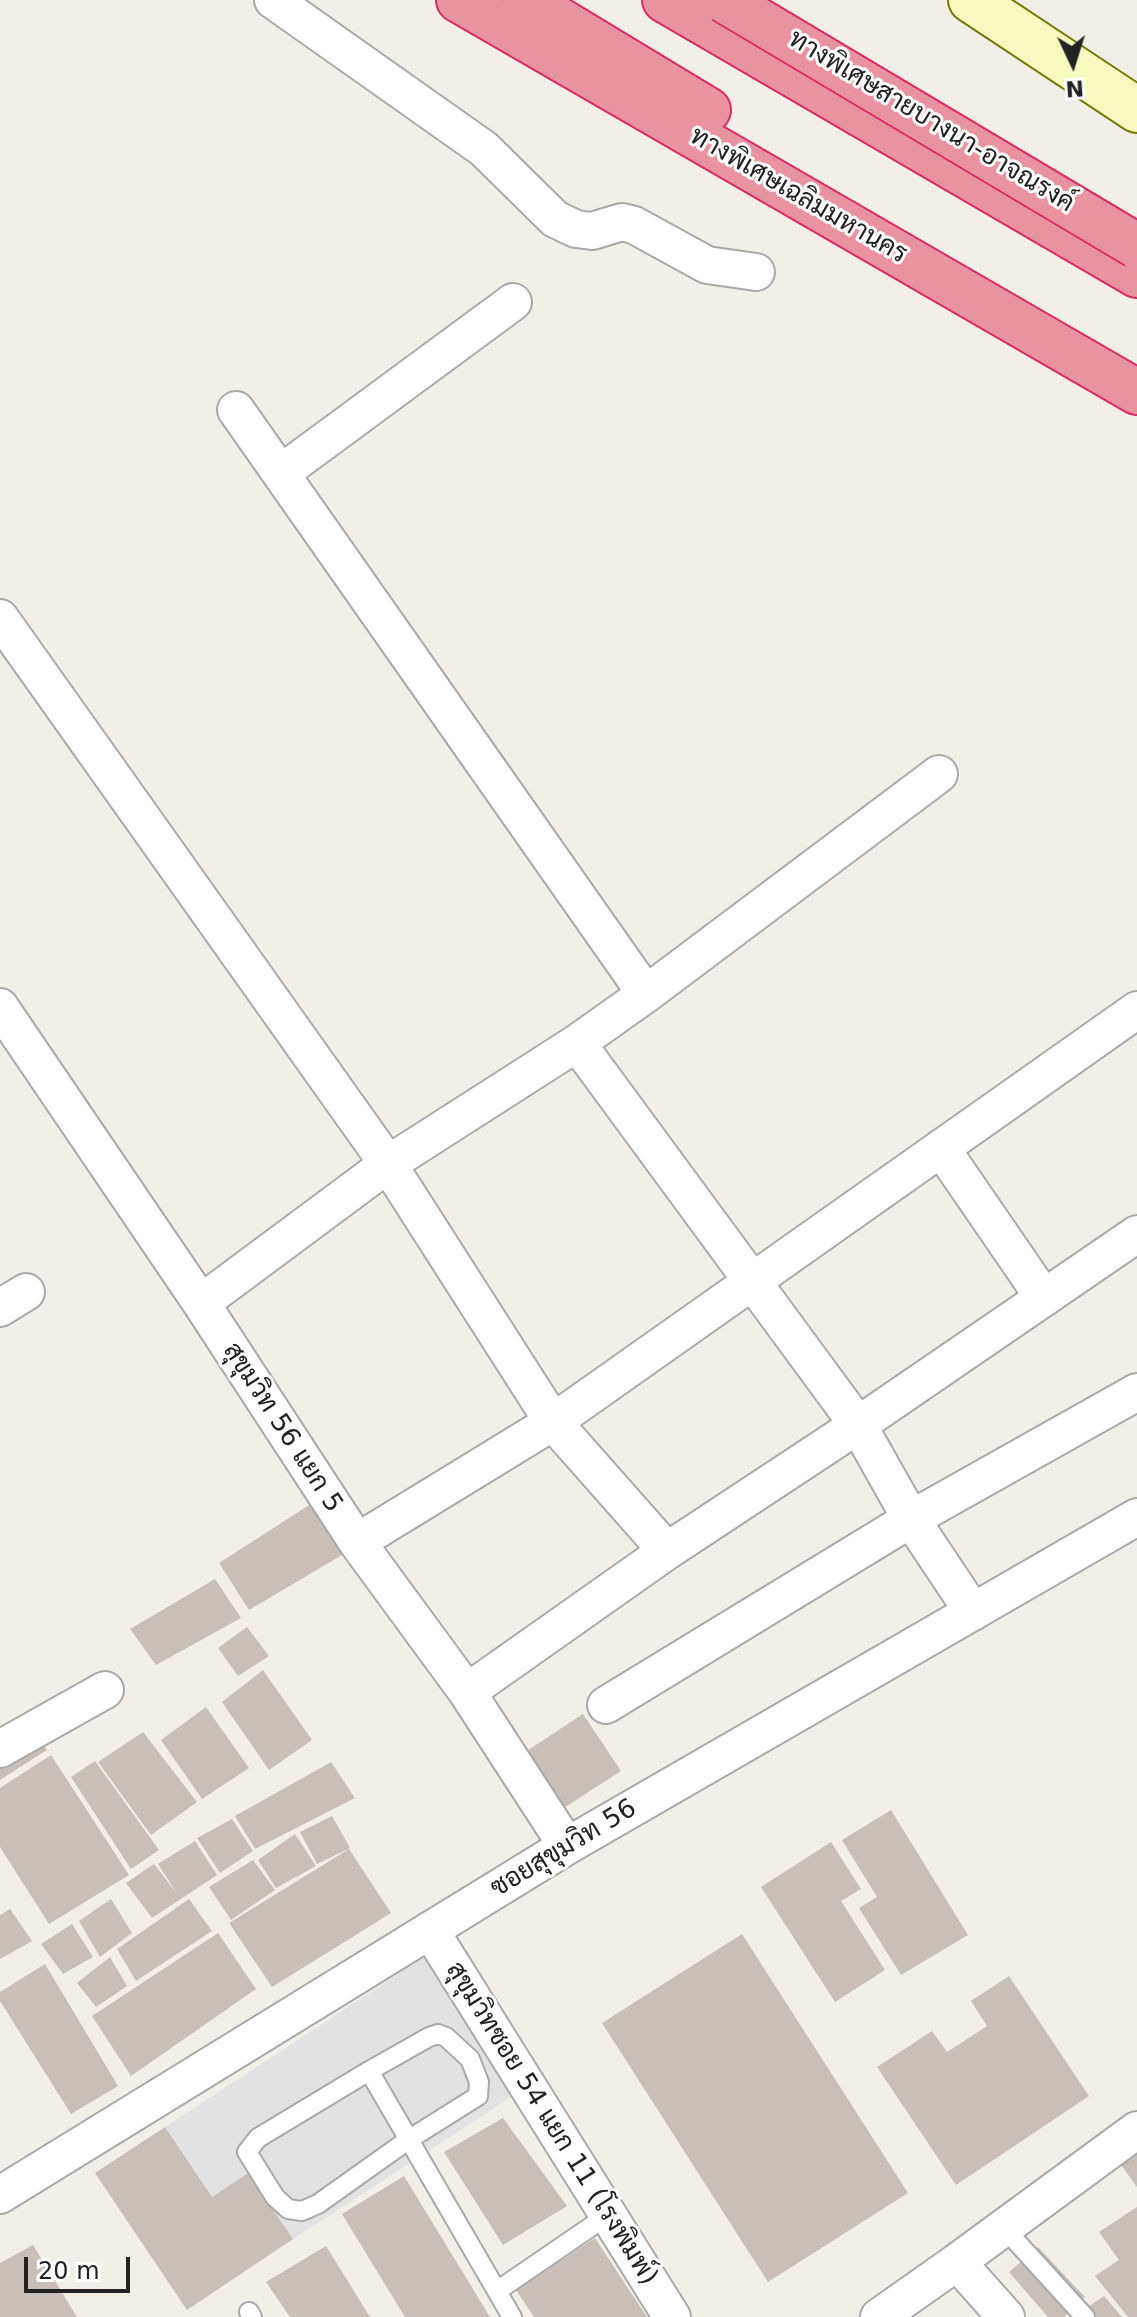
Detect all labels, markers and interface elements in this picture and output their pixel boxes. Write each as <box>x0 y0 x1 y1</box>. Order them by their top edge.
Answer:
street label: ทางพิเศษสายบางนา-อาจณรงค์ <box>782 24 1080 220</box>
north arrow <box>1033 24 1113 104</box>
text: N <box>1065 75 1085 102</box>
street label: ทางพิเศษเฉลิมมหานคร <box>684 121 912 271</box>
street label: สุขุมวิท 56 แยก 5 <box>215 1337 349 1519</box>
street label: ซอยสุขุมวิท 56 <box>486 1793 642 1905</box>
street label: สุขุมวิทซอย 54 แยก 11 (โรงพิมพ์) <box>438 1957 664 2291</box>
scale bar <box>28 2241 134 2291</box>
text: 20 m <box>38 2257 100 2285</box>

